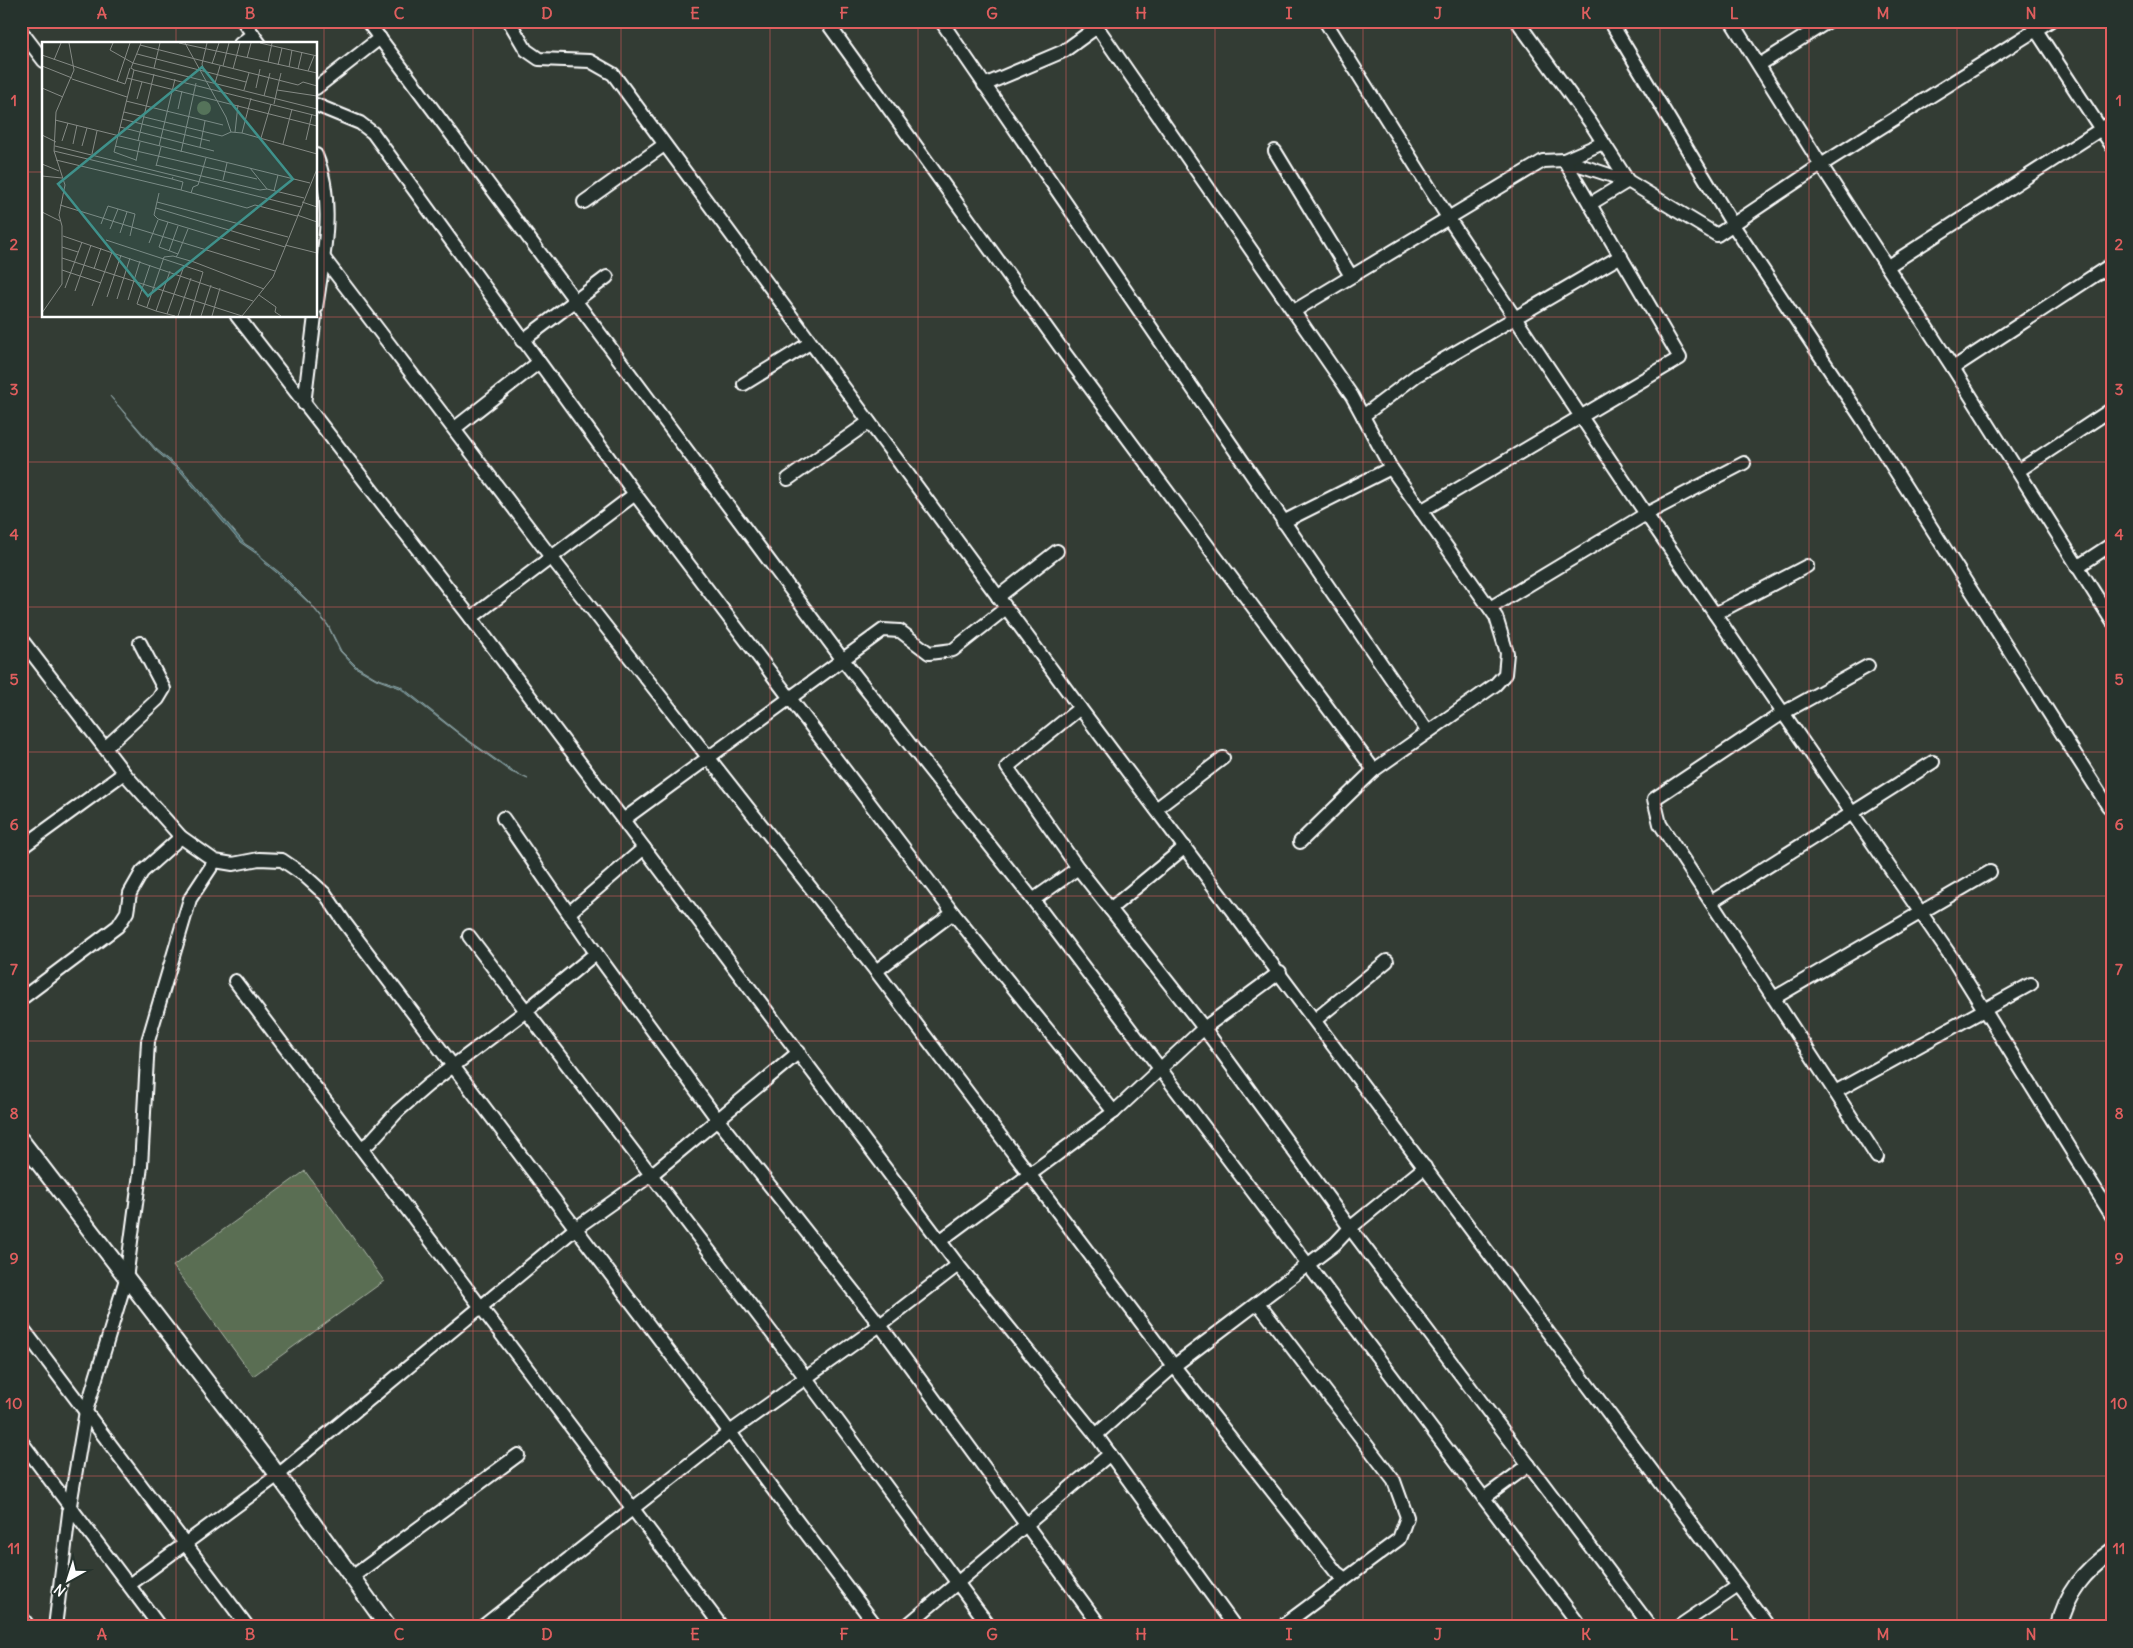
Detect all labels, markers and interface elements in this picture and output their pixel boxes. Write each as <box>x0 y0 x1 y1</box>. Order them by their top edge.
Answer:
text: A <box>97 3 107 23</box>
text: B <box>245 3 256 23</box>
text: C <box>394 3 405 23</box>
text: D <box>541 3 553 23</box>
text: E <box>690 3 700 23</box>
text: F <box>839 3 849 23</box>
text: G <box>986 3 998 23</box>
text: H <box>1135 3 1147 23</box>
text: I <box>1286 3 1293 23</box>
text: J <box>1434 3 1443 23</box>
text: K <box>1581 3 1591 23</box>
text: L <box>1730 3 1739 23</box>
text: M <box>1877 3 1890 23</box>
text: N <box>2025 3 2037 23</box>
inset map <box>42 42 318 318</box>
text: 1 <box>11 90 17 110</box>
text: 1 <box>2116 90 2122 110</box>
text: 2 <box>10 234 19 254</box>
text: 2 <box>2115 234 2124 254</box>
text: 3 <box>9 379 19 399</box>
text: 3 <box>2114 379 2124 399</box>
text: 4 <box>9 524 19 544</box>
text: 4 <box>2114 524 2124 544</box>
text: 5 <box>9 669 19 689</box>
text: 5 <box>2114 669 2124 689</box>
text: 6 <box>9 814 19 834</box>
text: 6 <box>2114 814 2124 834</box>
text: 7 <box>10 959 18 979</box>
text: 7 <box>2115 959 2123 979</box>
text: 8 <box>9 1103 19 1123</box>
text: 8 <box>2114 1103 2124 1123</box>
text: 9 <box>9 1248 19 1268</box>
text: 9 <box>2114 1248 2124 1268</box>
text: 10 <box>6 1393 22 1413</box>
text: 10 <box>2111 1393 2127 1413</box>
text: 11 <box>8 1538 20 1558</box>
text: 11 <box>2113 1538 2125 1558</box>
north arrow <box>42 1556 92 1606</box>
text: N <box>50 1580 69 1600</box>
text: A <box>97 1624 107 1644</box>
text: B <box>245 1624 256 1644</box>
text: C <box>394 1624 405 1644</box>
text: D <box>541 1624 553 1644</box>
text: E <box>690 1624 700 1644</box>
text: F <box>839 1624 849 1644</box>
text: G <box>986 1624 998 1644</box>
text: H <box>1135 1624 1147 1644</box>
text: I <box>1286 1624 1293 1644</box>
text: J <box>1434 1624 1443 1644</box>
text: K <box>1581 1624 1591 1644</box>
text: L <box>1730 1624 1739 1644</box>
text: M <box>1877 1624 1890 1644</box>
text: N <box>2025 1624 2037 1644</box>

